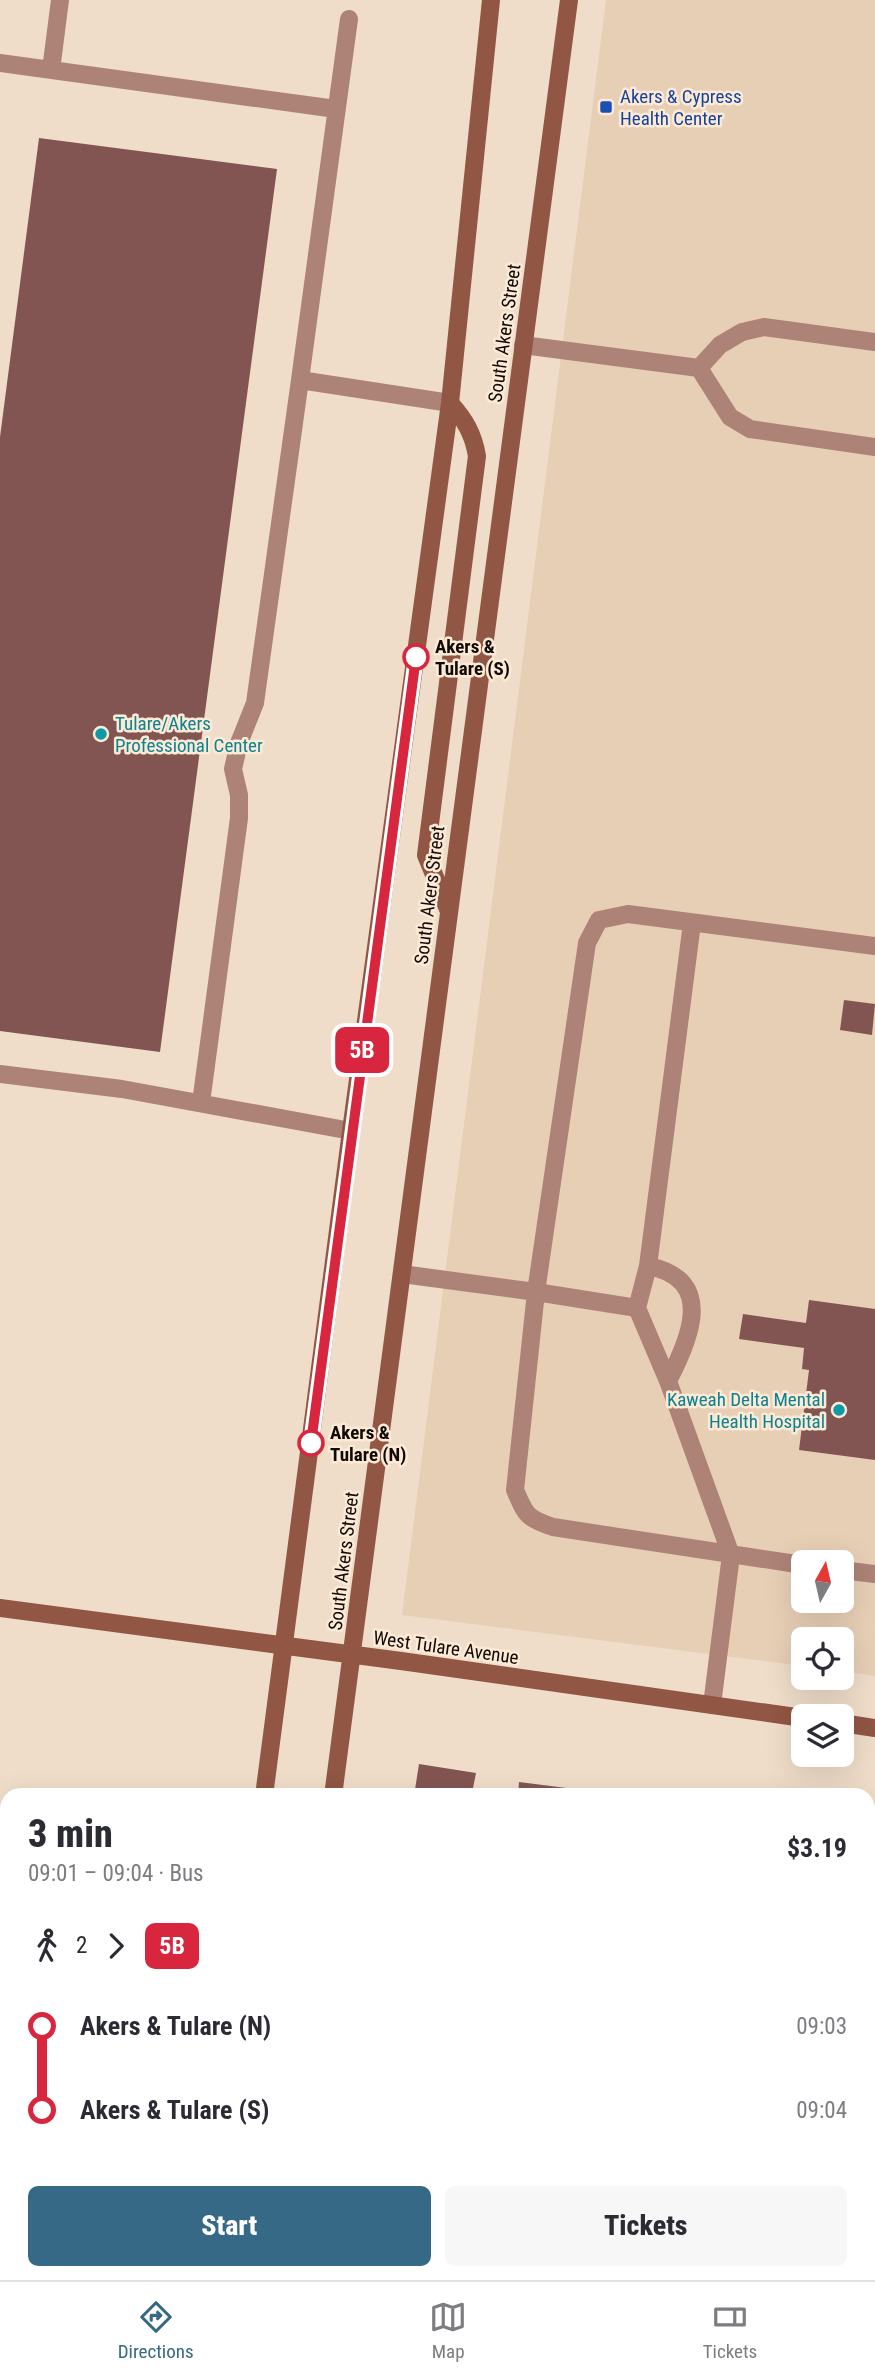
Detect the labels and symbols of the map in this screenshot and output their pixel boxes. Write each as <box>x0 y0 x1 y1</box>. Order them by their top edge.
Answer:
place label: Akers & Cypress Health Center <box>620 85 742 130</box>
marker: Akers & Cypress Health Center <box>598 99 614 115</box>
street label: South Akers Street <box>483 262 526 404</box>
place label: Akers & Tulare (S) <box>435 635 510 680</box>
marker: Akers & Tulare (S) <box>403 644 429 670</box>
place label: Tulare/Akers Professional Center <box>115 712 263 757</box>
marker: Tulare/Akers Professional Center <box>93 726 109 742</box>
street label: South Akers Street <box>410 825 449 966</box>
line badge: 5B <box>330 1027 394 1073</box>
place label: Kaweah Delta Mental Health Hospital <box>667 1388 825 1433</box>
marker: Kaweah Delta Mental Health Hospital <box>831 1402 847 1418</box>
place label: Akers & Tulare (N) <box>330 1421 406 1466</box>
marker: Akers & Tulare (N) <box>298 1430 324 1456</box>
street label: South Akers Street <box>324 1491 363 1632</box>
north arrow <box>791 1550 854 1614</box>
street label: West Tulare Avenue <box>372 1626 520 1669</box>

